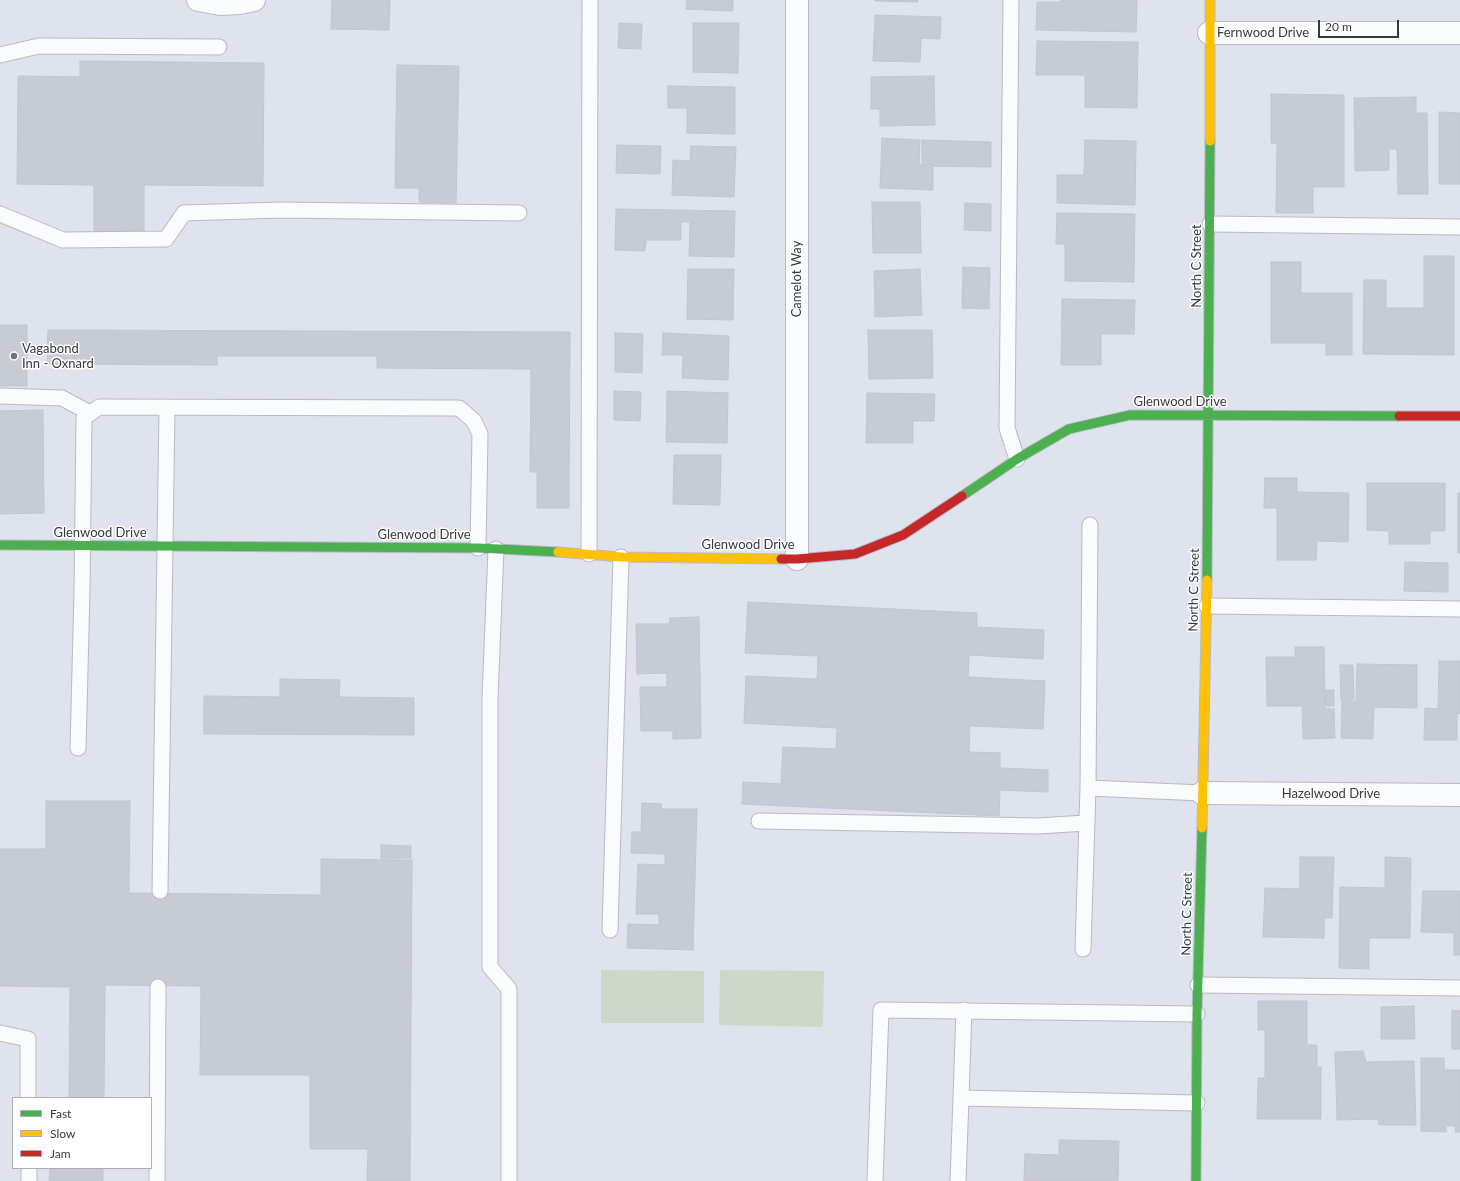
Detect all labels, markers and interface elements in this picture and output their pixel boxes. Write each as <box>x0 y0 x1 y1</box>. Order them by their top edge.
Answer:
scale bar <box>1320 12 1401 38</box>
text: 20 m <box>1325 19 1352 34</box>
street label: Fernwood Drive <box>1217 25 1309 41</box>
street label: North C Street <box>1189 224 1205 308</box>
street label: Camelot Way <box>789 241 805 317</box>
place label: Vagabond Inn - Oxnard <box>22 341 94 372</box>
marker: Vagabond Inn - Oxnard <box>9 351 19 361</box>
street label: Glenwood Drive <box>1133 394 1227 410</box>
street label: Glenwood Drive <box>53 525 147 541</box>
street label: Glenwood Drive <box>377 527 471 543</box>
street label: Glenwood Drive <box>701 537 795 553</box>
street label: North C Street <box>1185 548 1203 632</box>
street label: Hazelwood Drive <box>1282 786 1380 802</box>
street label: North C Street <box>1178 872 1196 956</box>
legend <box>12 1097 152 1169</box>
text: Fast <box>50 1106 71 1121</box>
text: Slow <box>50 1126 75 1141</box>
text: Jam <box>50 1146 71 1161</box>

